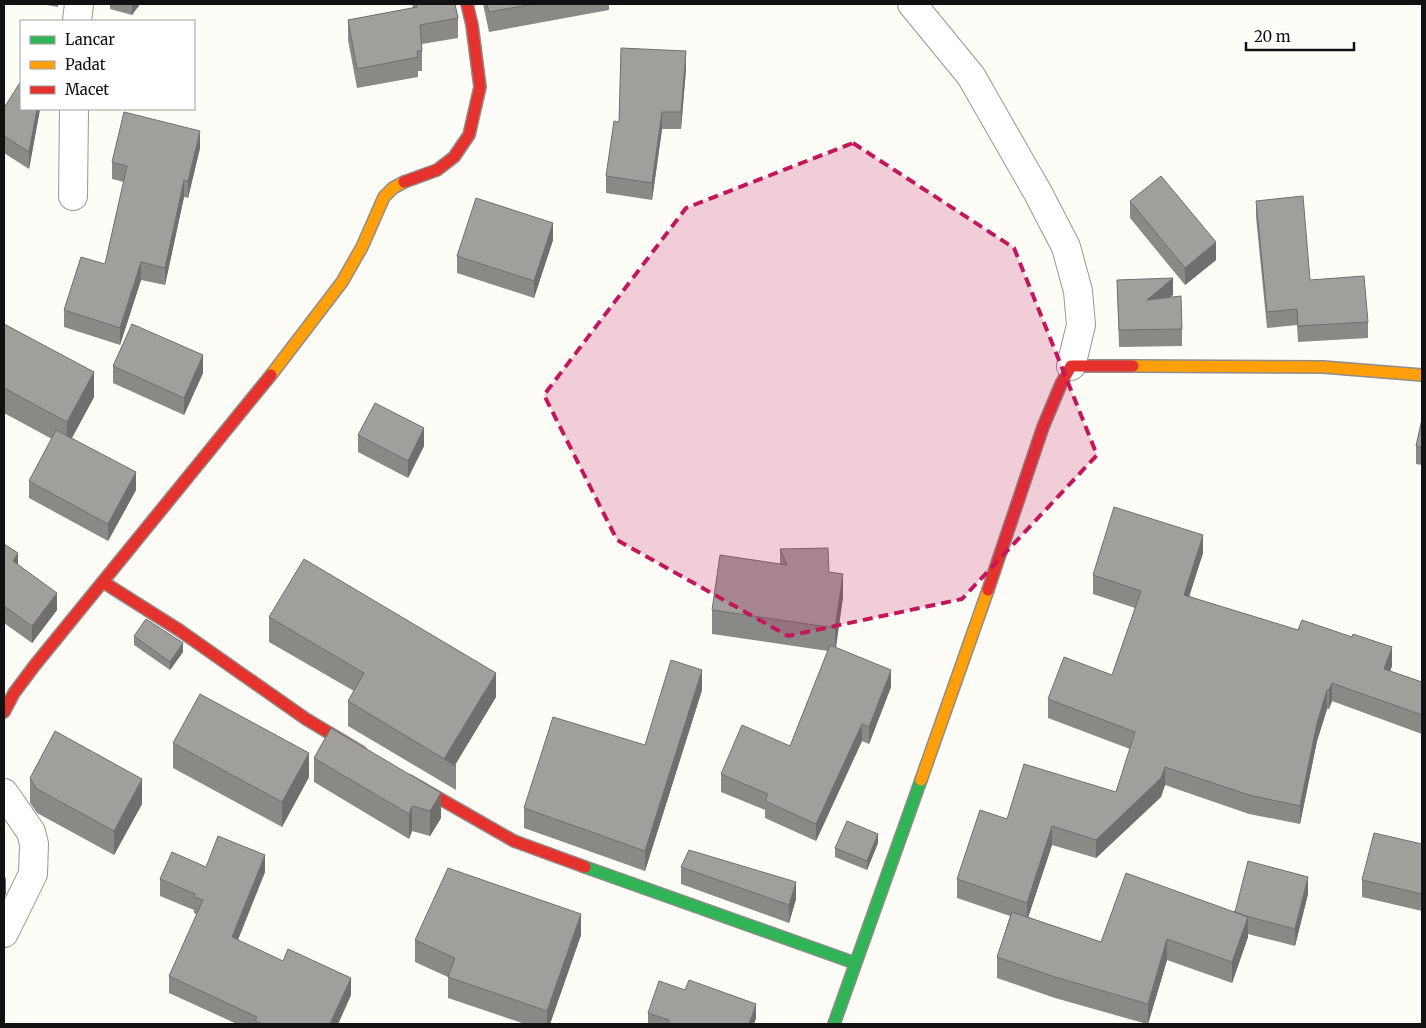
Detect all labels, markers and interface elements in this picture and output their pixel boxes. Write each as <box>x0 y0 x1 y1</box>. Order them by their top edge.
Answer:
legend <box>20 20 195 110</box>
scale bar <box>1246 20 1354 52</box>
text: 20 m <box>1254 27 1291 46</box>
text: Lancar <box>65 30 115 49</box>
text: Padat <box>65 55 106 74</box>
text: Macet <box>65 80 109 99</box>

